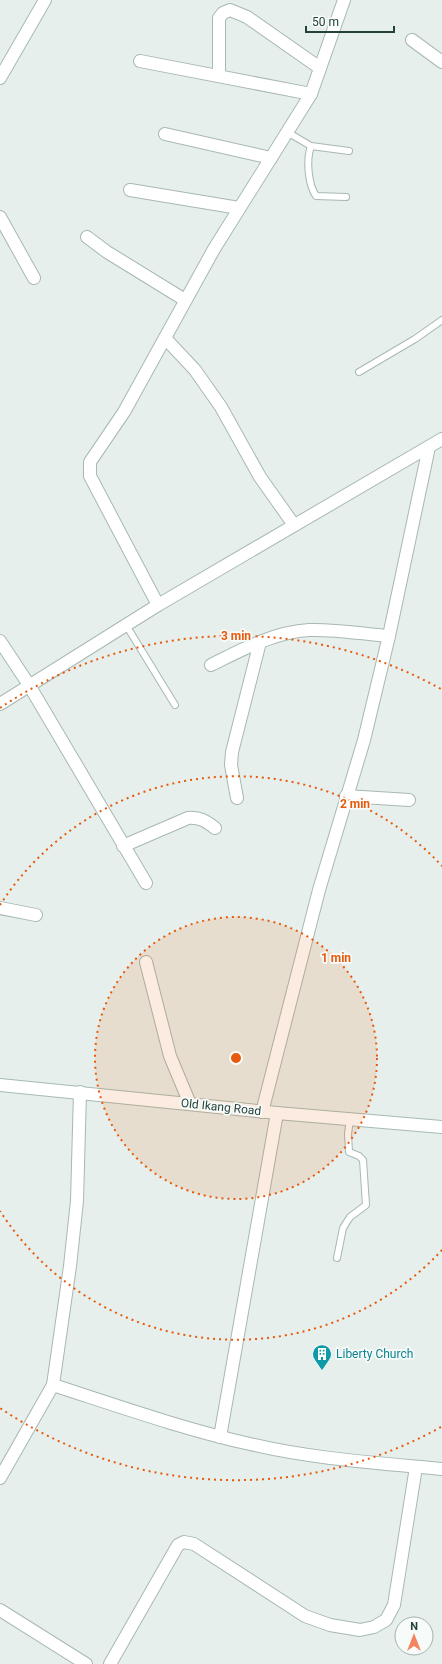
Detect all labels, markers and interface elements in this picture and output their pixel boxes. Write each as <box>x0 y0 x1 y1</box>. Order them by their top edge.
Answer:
scale bar <box>306 8 394 34</box>
text: 50 m <box>312 15 339 29</box>
text: 3 min <box>221 629 251 643</box>
text: 2 min <box>340 797 370 811</box>
text: 1 min <box>321 951 351 965</box>
centre of rings <box>229 1051 243 1065</box>
street label: Old Ikang Road <box>180 1096 262 1118</box>
building icon: Liberty Church <box>311 1343 333 1371</box>
place label: Liberty Church <box>336 1347 413 1361</box>
north arrow <box>394 1616 434 1656</box>
text: N <box>410 1620 418 1633</box>

